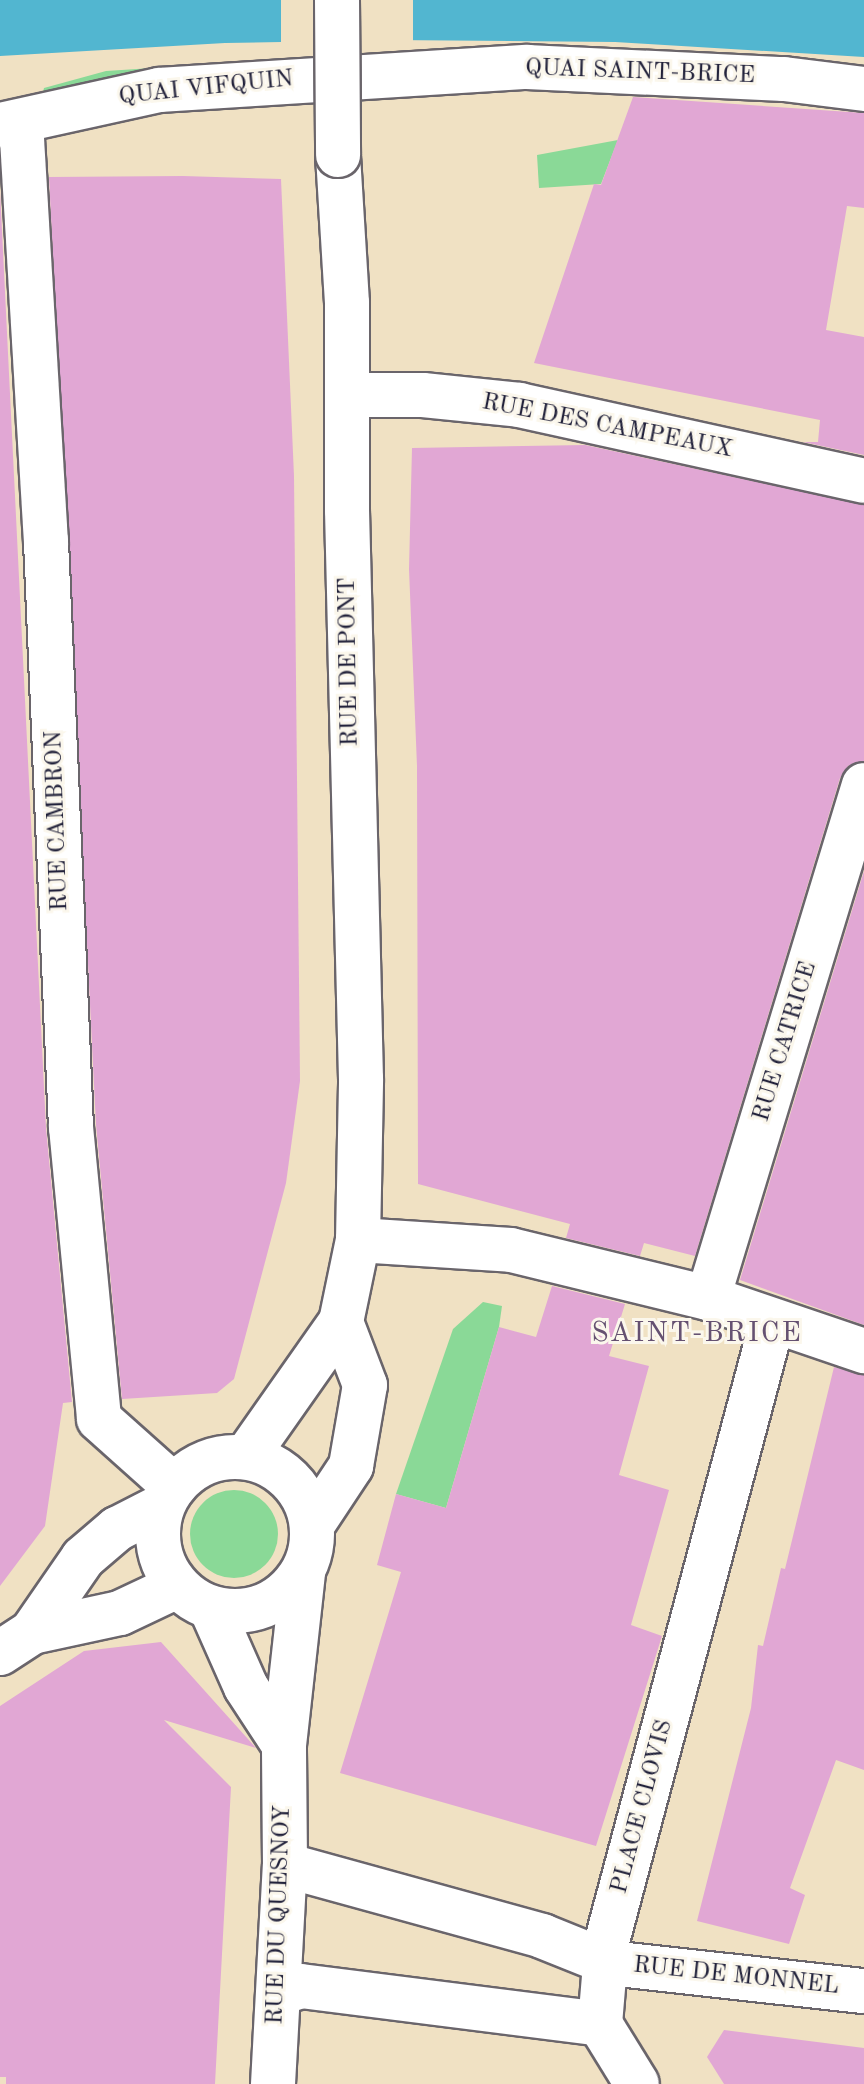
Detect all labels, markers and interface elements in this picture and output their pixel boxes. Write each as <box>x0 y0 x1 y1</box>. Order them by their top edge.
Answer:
street label: QUAI SAINT-BRICE <box>524 55 756 91</box>
street label: QUAI VIFQUIN <box>117 66 295 112</box>
street label: RUE DES CAMPEAUX <box>479 389 735 465</box>
street label: RUE DE PONT <box>334 577 366 747</box>
street label: RUE CAMBRON <box>40 730 76 912</box>
street label: RUE CATRICE <box>748 959 824 1125</box>
district label: SAINT-BRICE <box>591 1317 803 1351</box>
street label: PLACE CLOVIS <box>606 1717 680 1897</box>
street label: RUE DU QUESNOY <box>262 1805 298 2025</box>
street label: RUE DE MONNEL <box>632 1952 840 2002</box>

